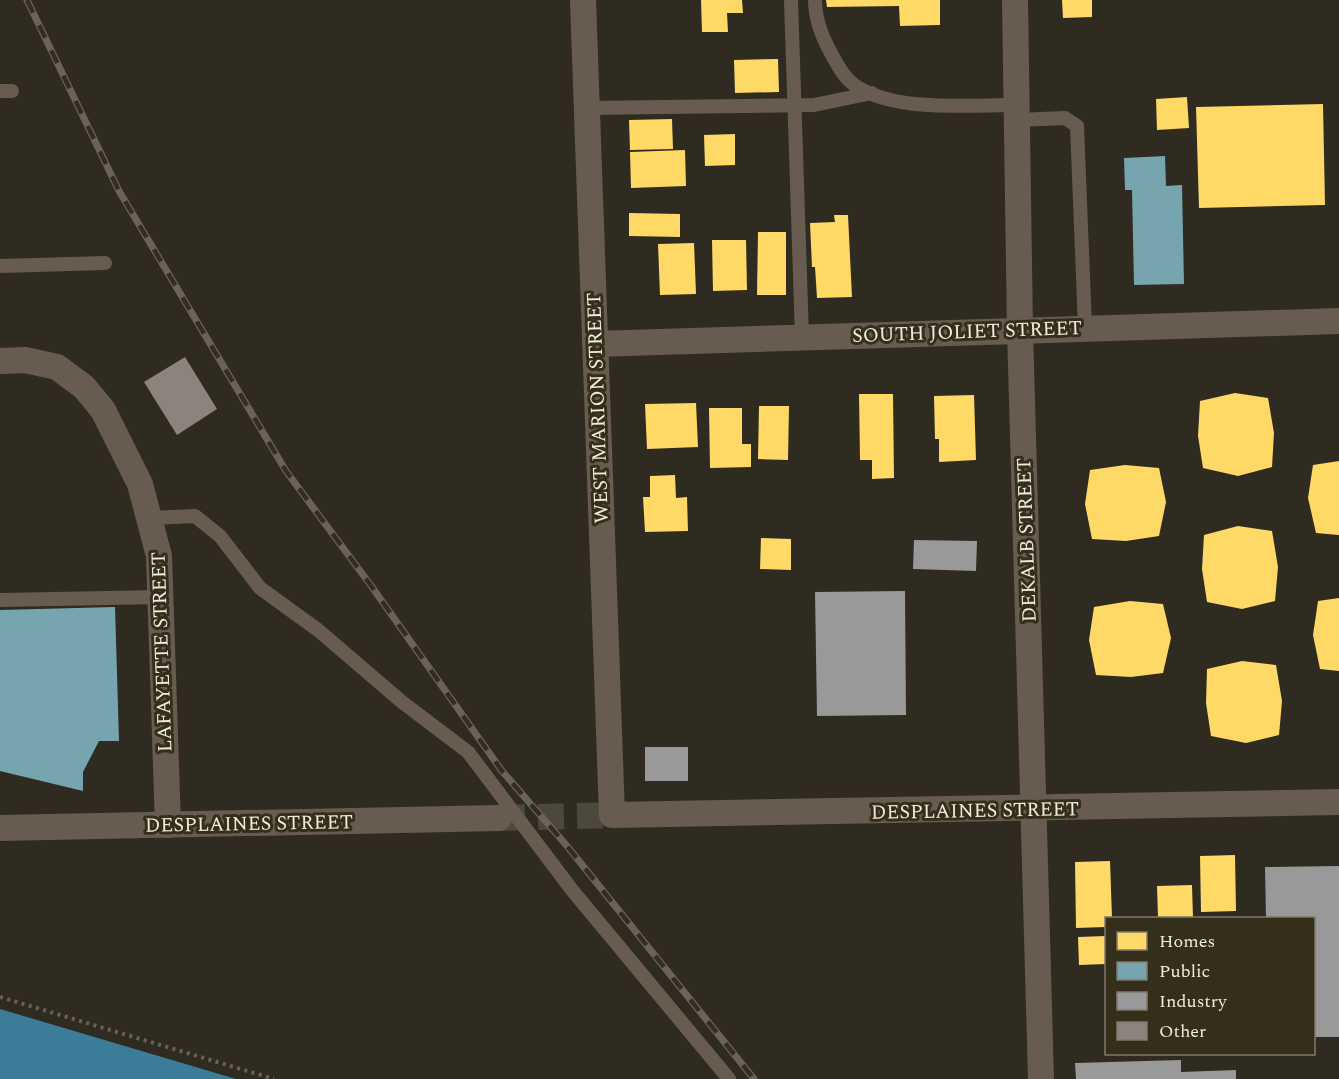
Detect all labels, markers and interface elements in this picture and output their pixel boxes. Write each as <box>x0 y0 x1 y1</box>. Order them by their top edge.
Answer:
street label: WEST MARION STREET <box>579 292 617 524</box>
street label: SOUTH JOLIET STREET <box>852 313 1082 351</box>
street label: DEKALB STREET <box>1009 457 1045 623</box>
street label: LAFAYETTE STREET <box>144 551 180 753</box>
street label: DESPLAINES STREET <box>871 794 1079 828</box>
street label: DESPLAINES STREET <box>145 807 353 841</box>
legend <box>1105 917 1315 1055</box>
text: Homes <box>1159 928 1215 955</box>
text: Public <box>1159 958 1210 985</box>
text: Industry <box>1159 988 1228 1015</box>
text: Other <box>1159 1018 1206 1045</box>

